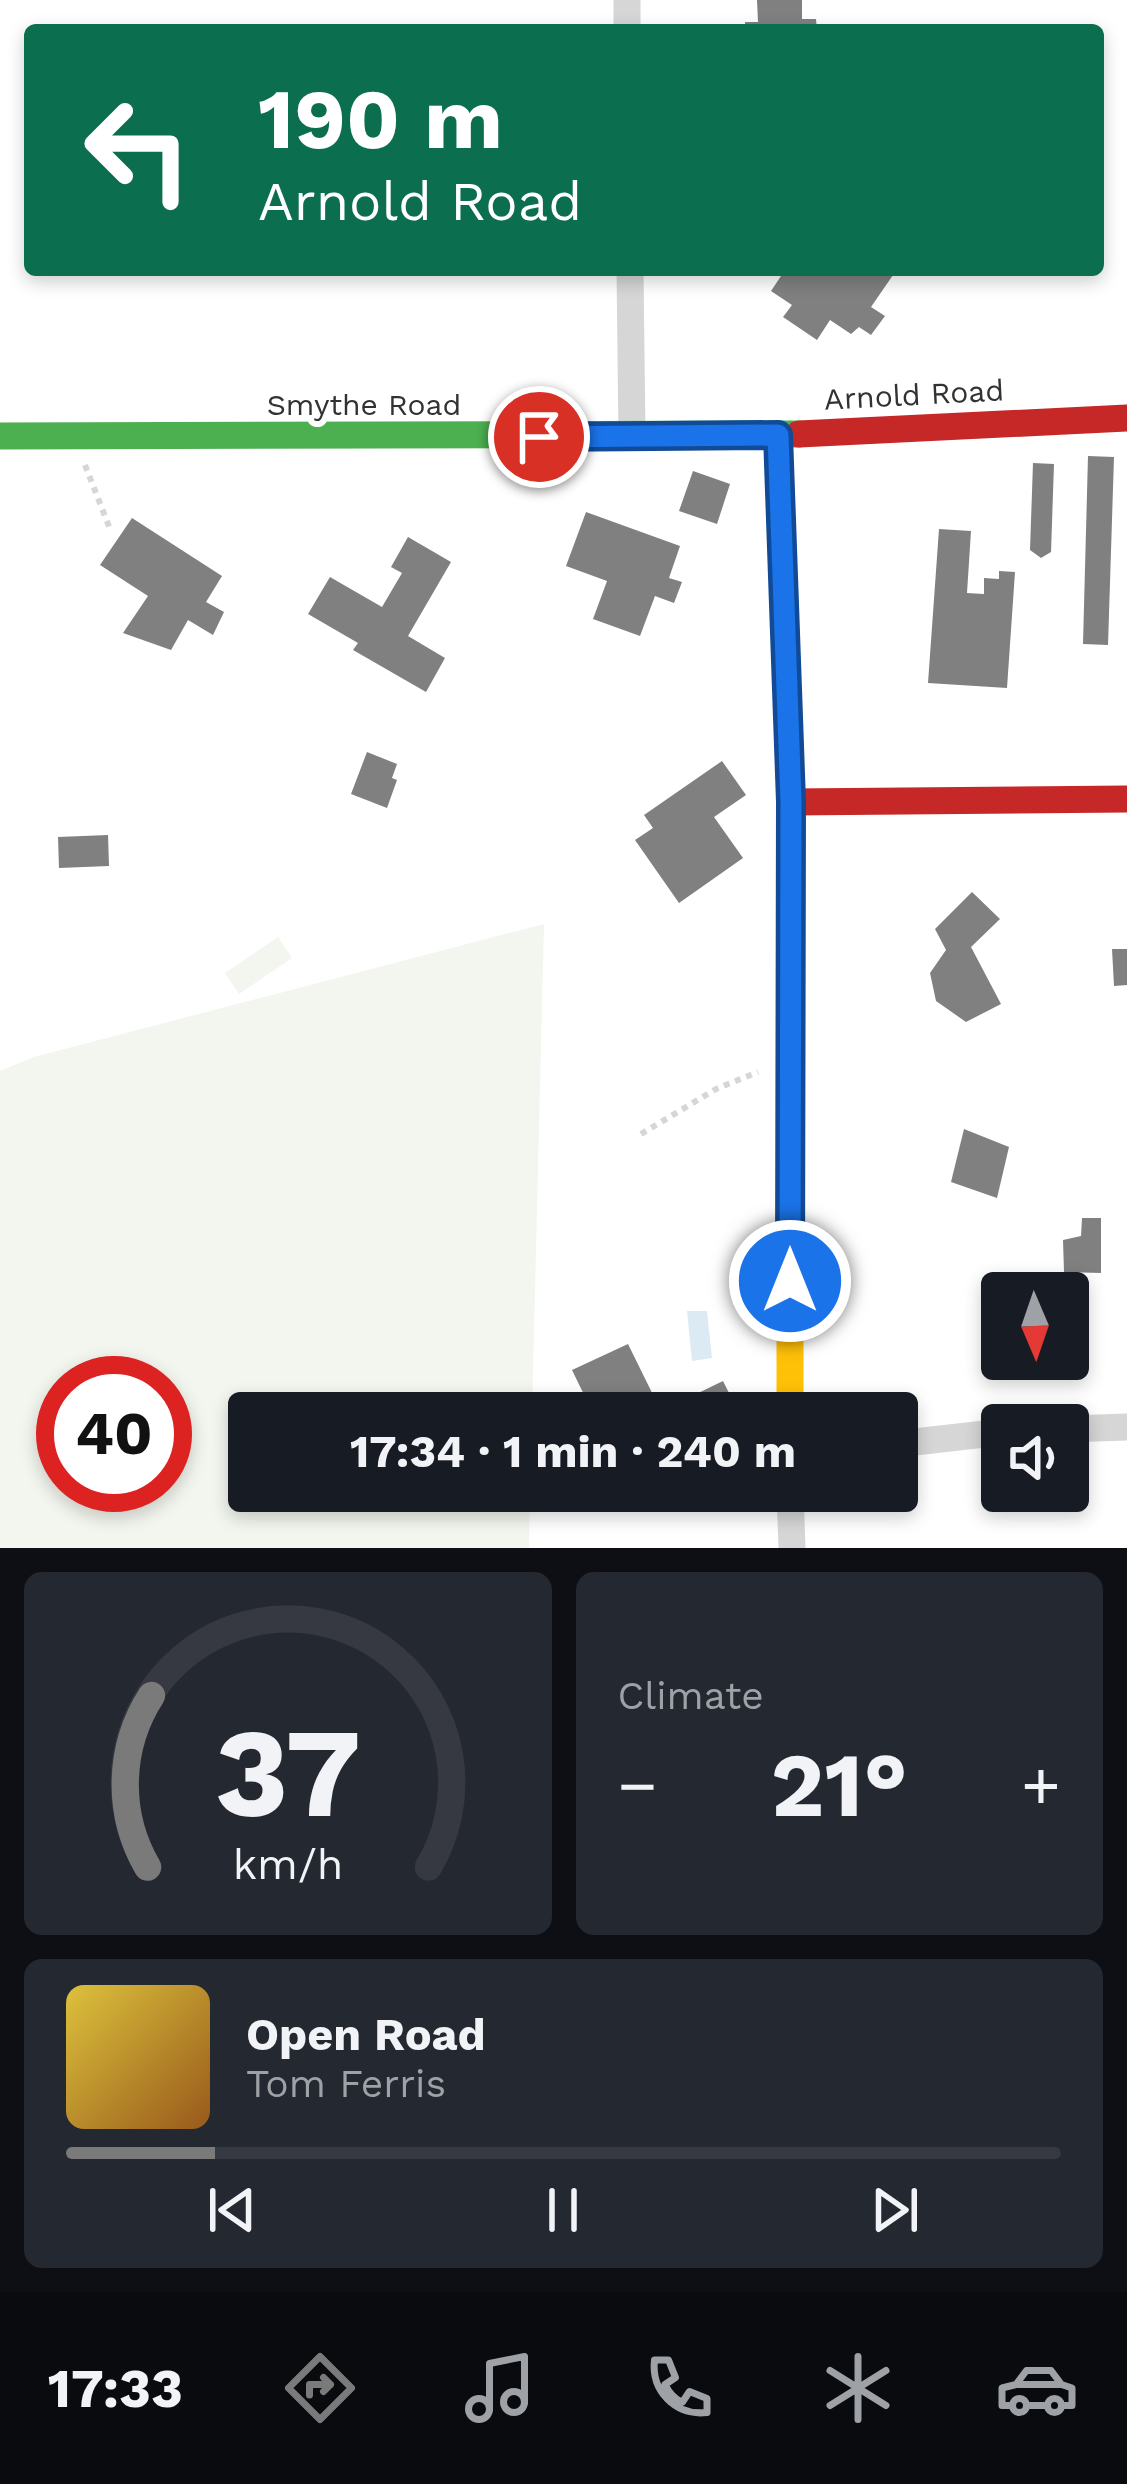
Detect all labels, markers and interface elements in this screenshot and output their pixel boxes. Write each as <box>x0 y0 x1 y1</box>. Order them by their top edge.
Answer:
text: 190 m <box>258 70 503 168</box>
icon: left <box>60 72 216 228</box>
text: Arnold Road <box>258 170 582 233</box>
street label: Arnold Road <box>823 372 1005 417</box>
pin <box>488 386 590 488</box>
street label: Smythe Road <box>267 387 461 422</box>
icon: arrive <box>506 404 572 470</box>
position arrow <box>727 1218 853 1344</box>
north arrow <box>981 1272 1089 1380</box>
map controls <box>981 1272 1089 1512</box>
speed limit sign: 40 <box>36 1356 192 1512</box>
button: sound <box>981 1404 1089 1512</box>
text: 17:34 · 1 min · 240 m <box>350 1425 796 1478</box>
text: Climate <box>618 1673 764 1718</box>
text: 37 <box>215 1700 361 1846</box>
text: 21° <box>771 1732 908 1838</box>
text: − <box>618 1747 657 1824</box>
text: + <box>1021 1747 1061 1824</box>
text: km/h <box>232 1838 343 1888</box>
text: Open Road <box>246 2008 486 2061</box>
text: Tom Ferris <box>246 2061 446 2106</box>
icon: previous <box>199 2177 265 2243</box>
icon: pause <box>530 2177 596 2243</box>
icon: next <box>862 2177 928 2243</box>
icon: directions <box>278 2346 362 2430</box>
icon: music <box>458 2346 542 2430</box>
icon: phone <box>637 2346 721 2430</box>
icon: climate <box>816 2346 900 2430</box>
icon: car <box>995 2346 1079 2430</box>
text: 17:33 <box>48 2357 183 2420</box>

